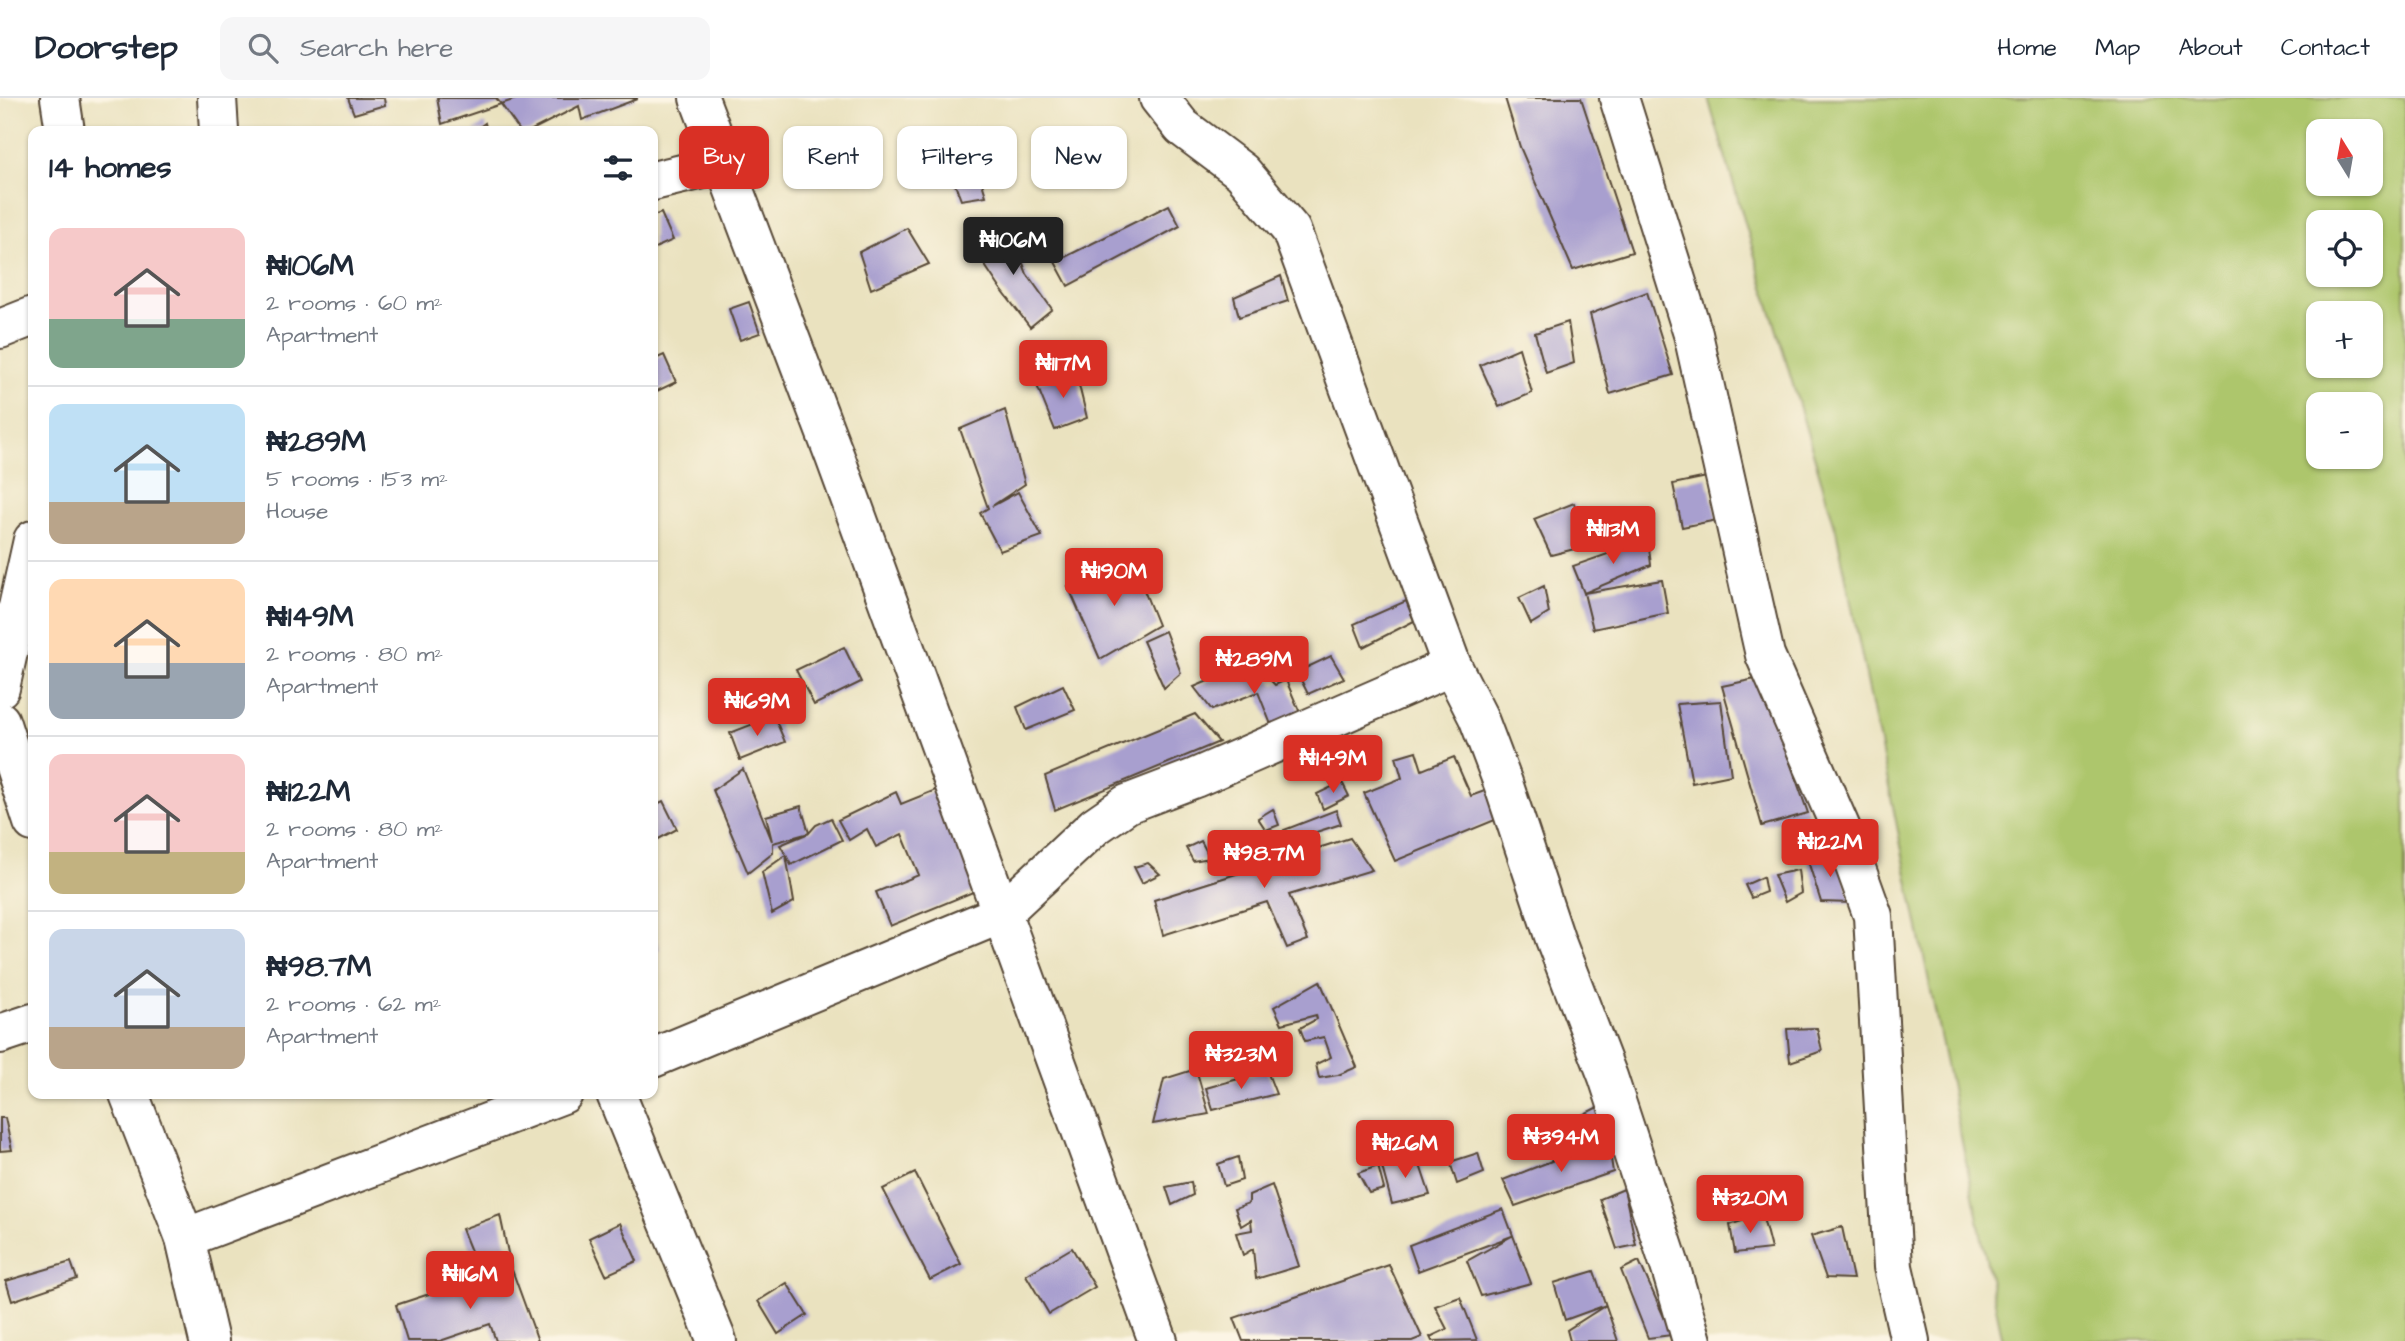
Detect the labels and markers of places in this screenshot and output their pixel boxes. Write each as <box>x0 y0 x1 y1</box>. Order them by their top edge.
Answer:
pin: ₦106M <box>964 218 1062 277</box>
pin: ₦117M <box>1014 341 1112 400</box>
pin: ₦113M <box>1564 506 1662 566</box>
pin: ₦190M <box>1065 548 1163 608</box>
pin: ₦289M <box>1205 636 1303 696</box>
pin: ₦169M <box>708 678 806 738</box>
pin: ₦149M <box>1284 736 1382 795</box>
pin: ₦122M <box>1781 820 1879 879</box>
pin: ₦98.7M <box>1207 830 1321 890</box>
pin: ₦323M <box>1192 1032 1290 1091</box>
pin: ₦394M <box>1512 1114 1610 1174</box>
pin: ₦126M <box>1356 1121 1454 1180</box>
pin: ₦320M <box>1701 1176 1799 1235</box>
pin: ₦116M <box>421 1252 519 1311</box>

